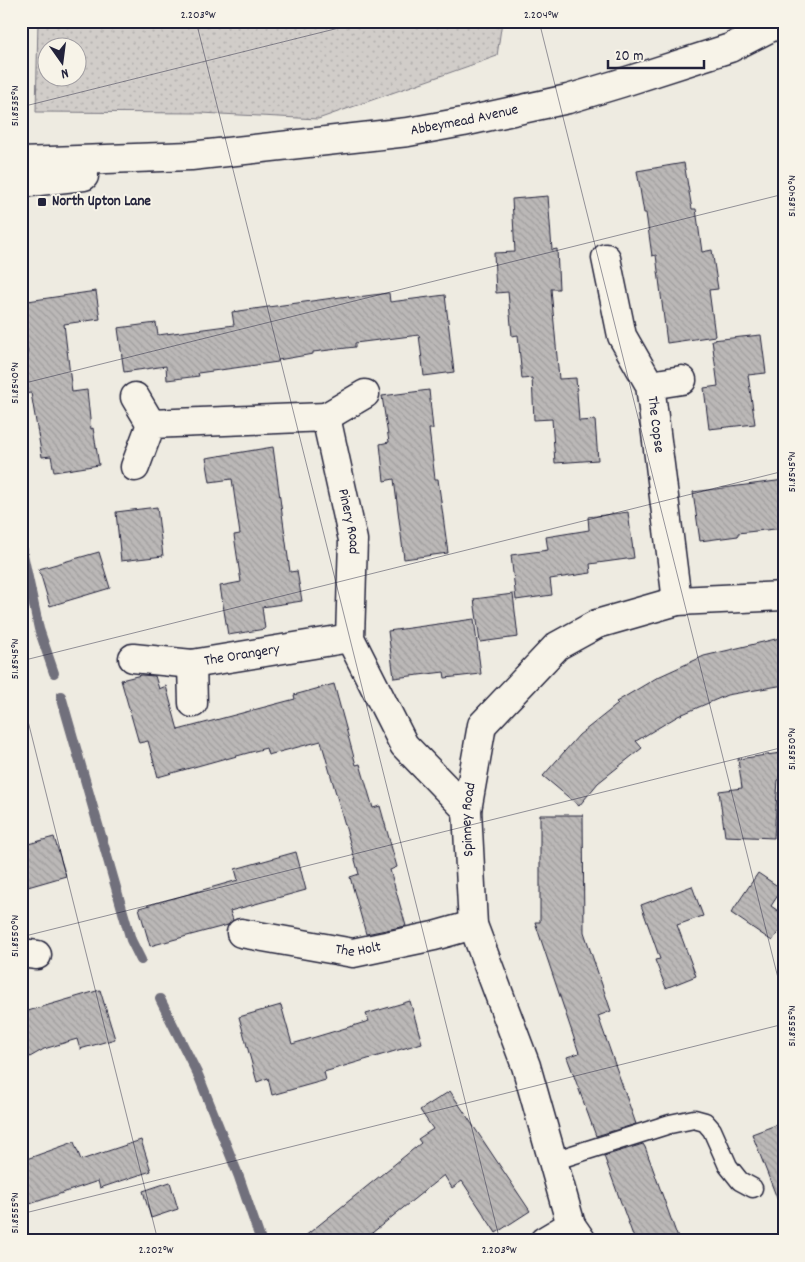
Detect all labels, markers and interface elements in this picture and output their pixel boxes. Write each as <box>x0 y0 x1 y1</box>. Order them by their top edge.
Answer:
text: 2.203°W <box>180 7 216 24</box>
text: 2.204°W <box>524 7 558 24</box>
north arrow <box>38 38 88 88</box>
scale bar <box>608 38 704 70</box>
text: 20 m <box>615 46 643 68</box>
text: N <box>59 62 70 83</box>
text: 51.8535°N <box>7 85 24 127</box>
street label: Abbeymead Avenue <box>409 99 521 142</box>
text: 51.8540°N <box>784 175 801 217</box>
place label: North Upton Lane <box>52 191 151 213</box>
marker: North Upton Lane <box>36 196 48 208</box>
text: 51.8540°N <box>7 362 24 404</box>
street label: The Copse <box>641 395 669 455</box>
text: 51.8545°N <box>784 452 801 492</box>
street label: Pinery Road <box>331 487 364 555</box>
text: 51.8545°N <box>7 639 24 679</box>
street label: The Orangery <box>203 639 282 673</box>
text: 51.8550°N <box>784 728 801 770</box>
street label: Spinney Road <box>456 781 483 857</box>
text: 51.8550°N <box>7 915 24 957</box>
street label: The Holt <box>333 936 384 964</box>
text: 51.8555°N <box>784 1005 801 1047</box>
text: 51.8555°N <box>7 1192 24 1234</box>
text: 2.202°W <box>138 1242 174 1259</box>
text: 2.203°W <box>481 1242 517 1259</box>

